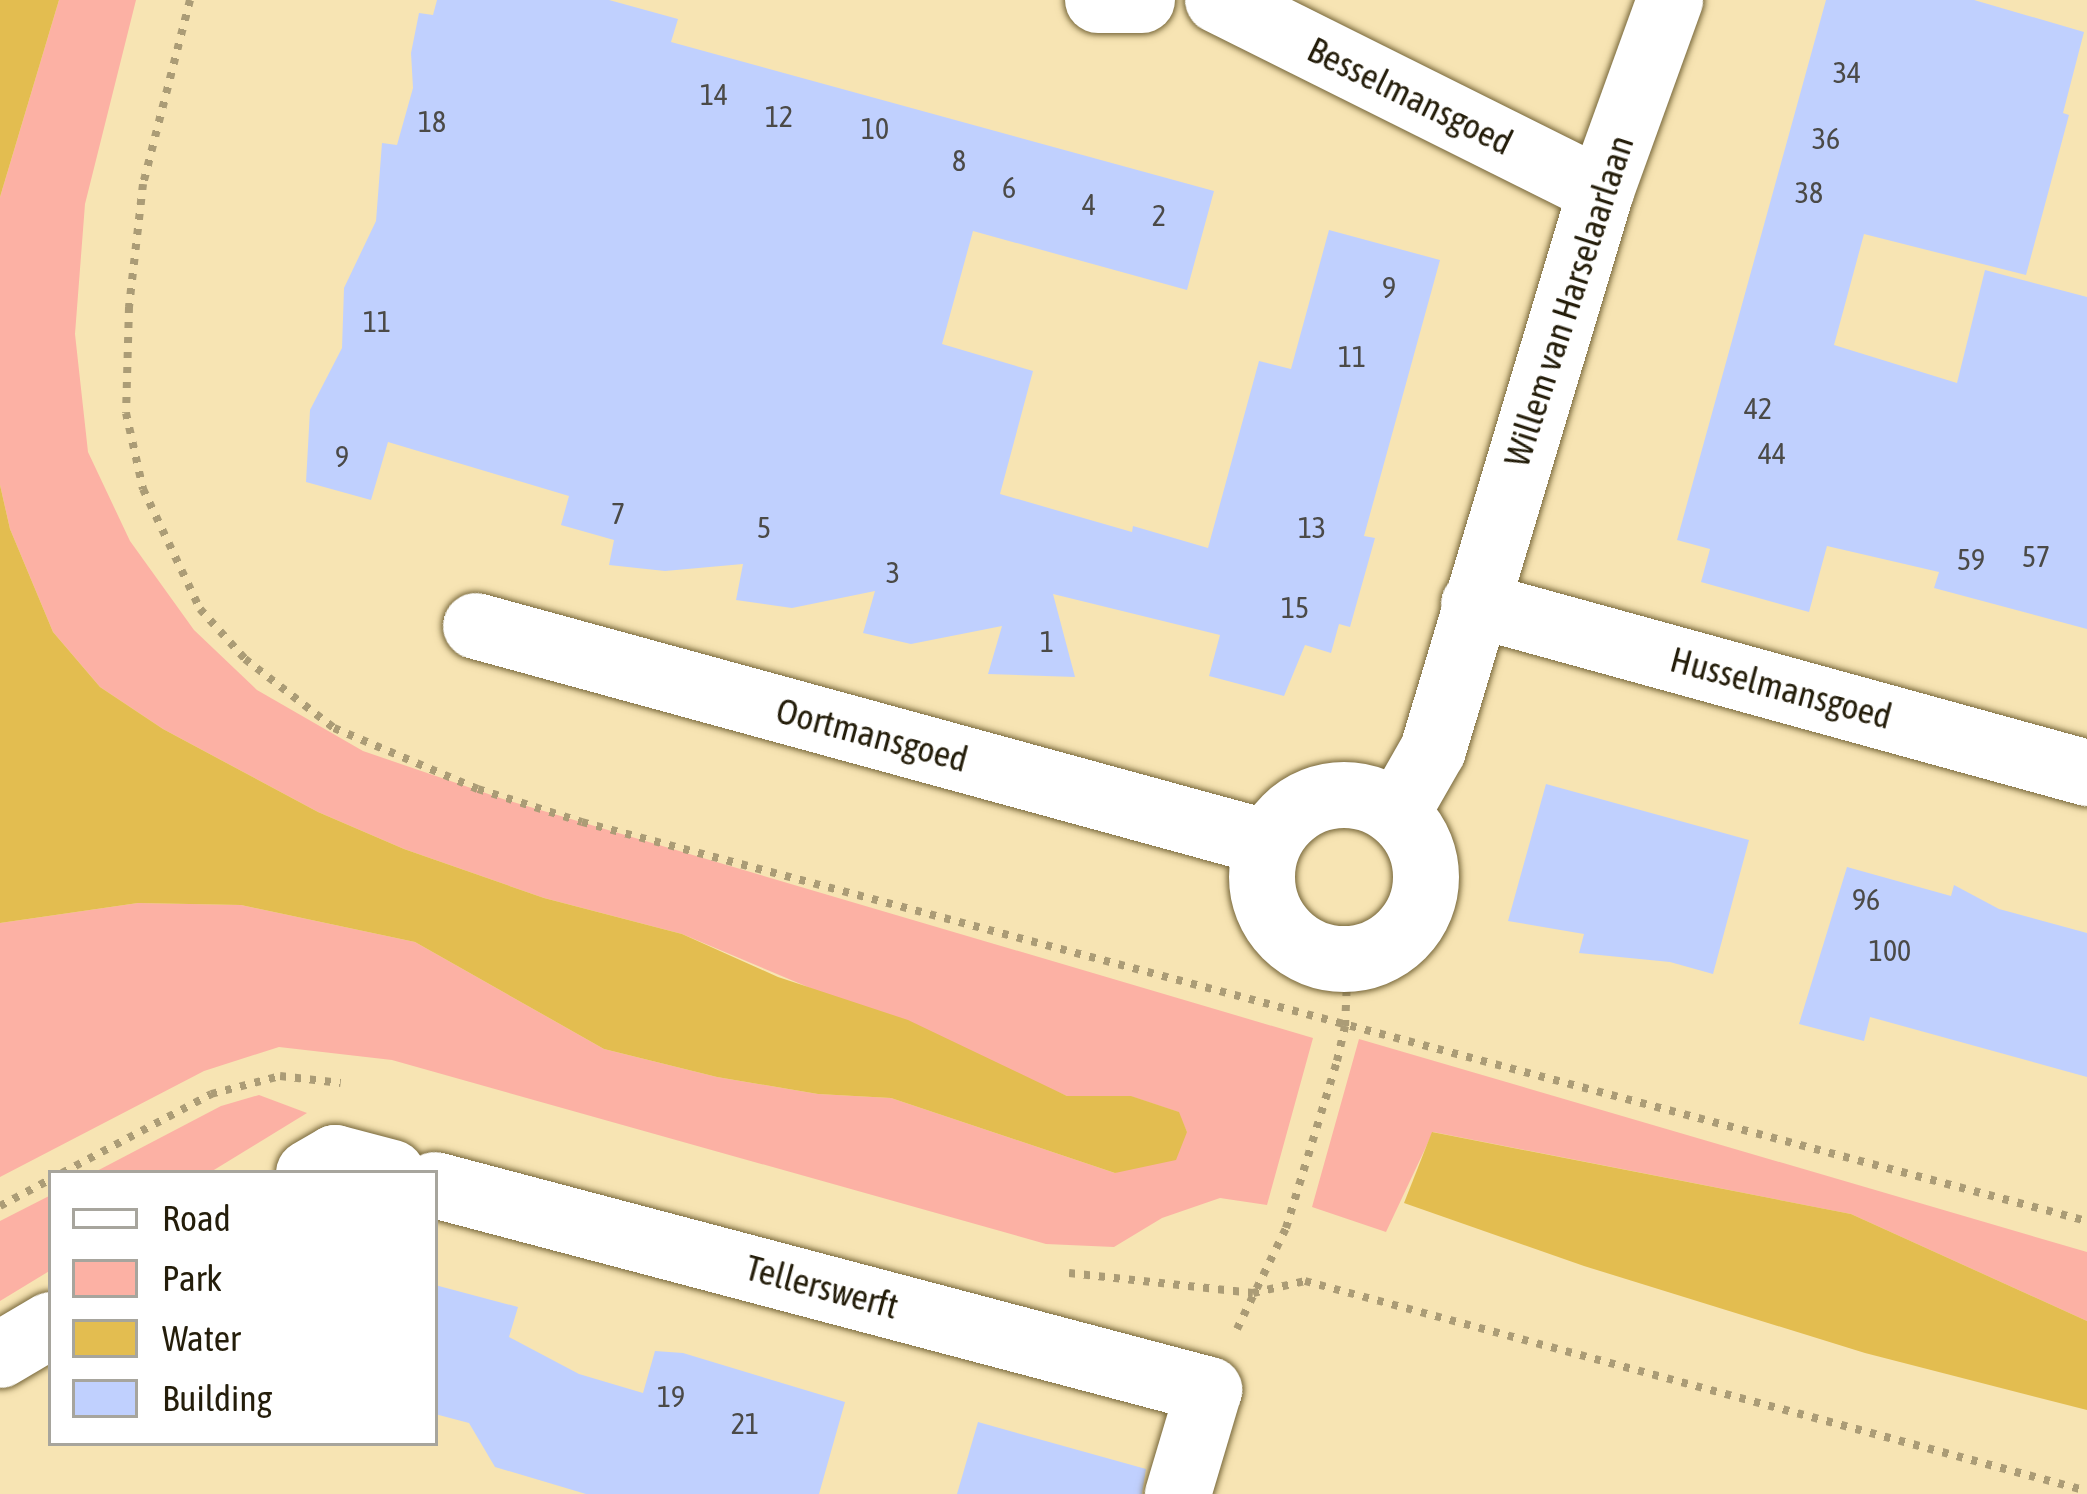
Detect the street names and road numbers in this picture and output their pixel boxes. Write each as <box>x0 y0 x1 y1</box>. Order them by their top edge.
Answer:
street label: Besselmansgoed <box>1301 28 1519 164</box>
street label: Willem van Harselaarlaan <box>1495 130 1643 472</box>
street label: Husselmansgoed <box>1666 638 1896 738</box>
street label: Oortmansgoed <box>772 689 972 781</box>
street label: Tellerswerft <box>741 1246 903 1328</box>

